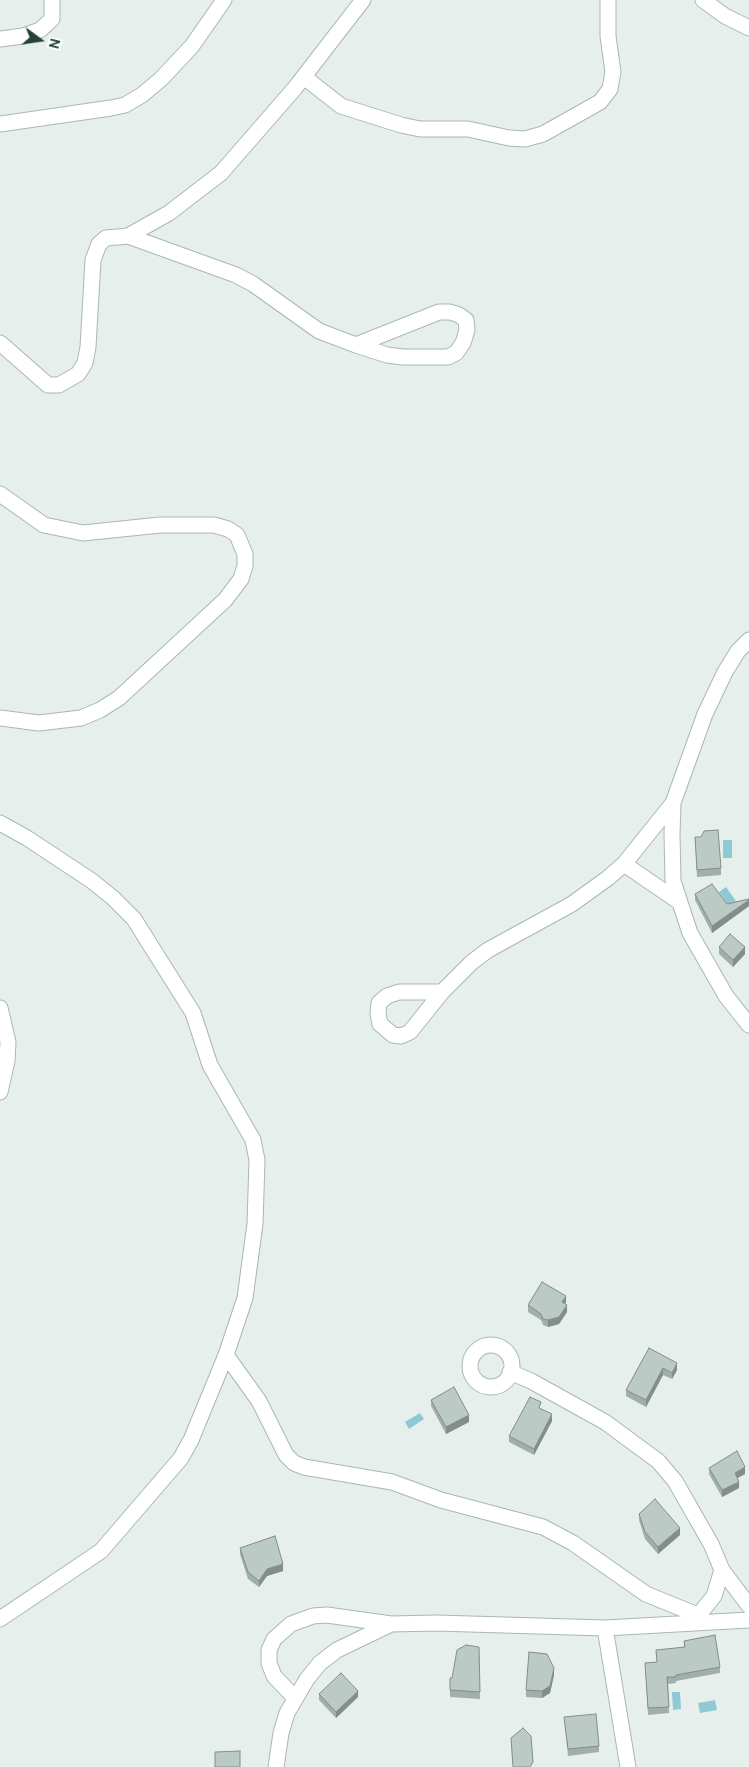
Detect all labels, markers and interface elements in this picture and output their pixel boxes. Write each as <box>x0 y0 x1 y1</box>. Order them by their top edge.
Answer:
north arrow <box>15 15 65 65</box>
text: N <box>45 37 64 51</box>

